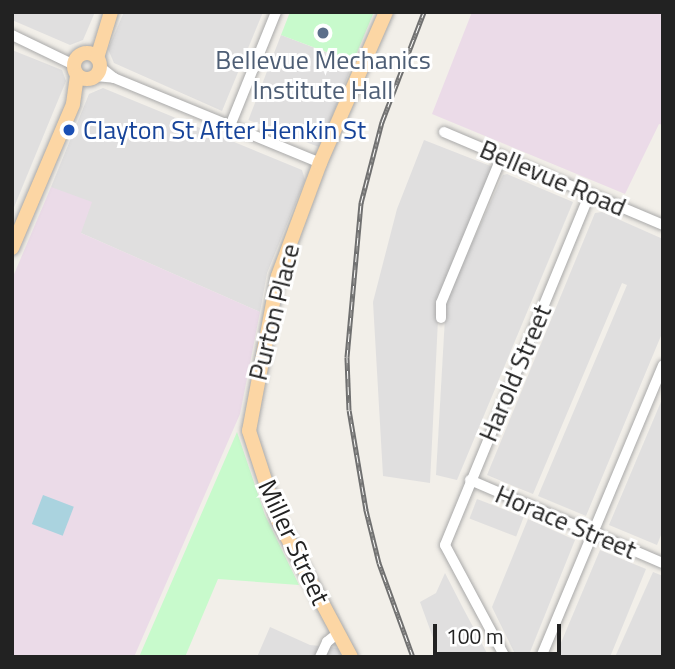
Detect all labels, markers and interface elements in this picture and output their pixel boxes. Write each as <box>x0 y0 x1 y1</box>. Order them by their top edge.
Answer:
marker: Bellevue Mechanics Institute Hall <box>315 25 331 41</box>
place label: Bellevue Mechanics Institute Hall <box>215 44 431 106</box>
place label: Clayton St After Henkin St <box>83 114 366 146</box>
marker: Clayton St After Henkin St <box>61 122 77 138</box>
street label: Bellevue Road <box>475 133 631 223</box>
street label: Purton Place <box>242 241 306 383</box>
street label: Harold Street <box>472 300 558 446</box>
street label: Miller Street <box>251 474 337 610</box>
street label: Horace Street <box>491 478 641 566</box>
scale bar <box>437 610 565 654</box>
text: 100 m <box>446 620 503 652</box>

